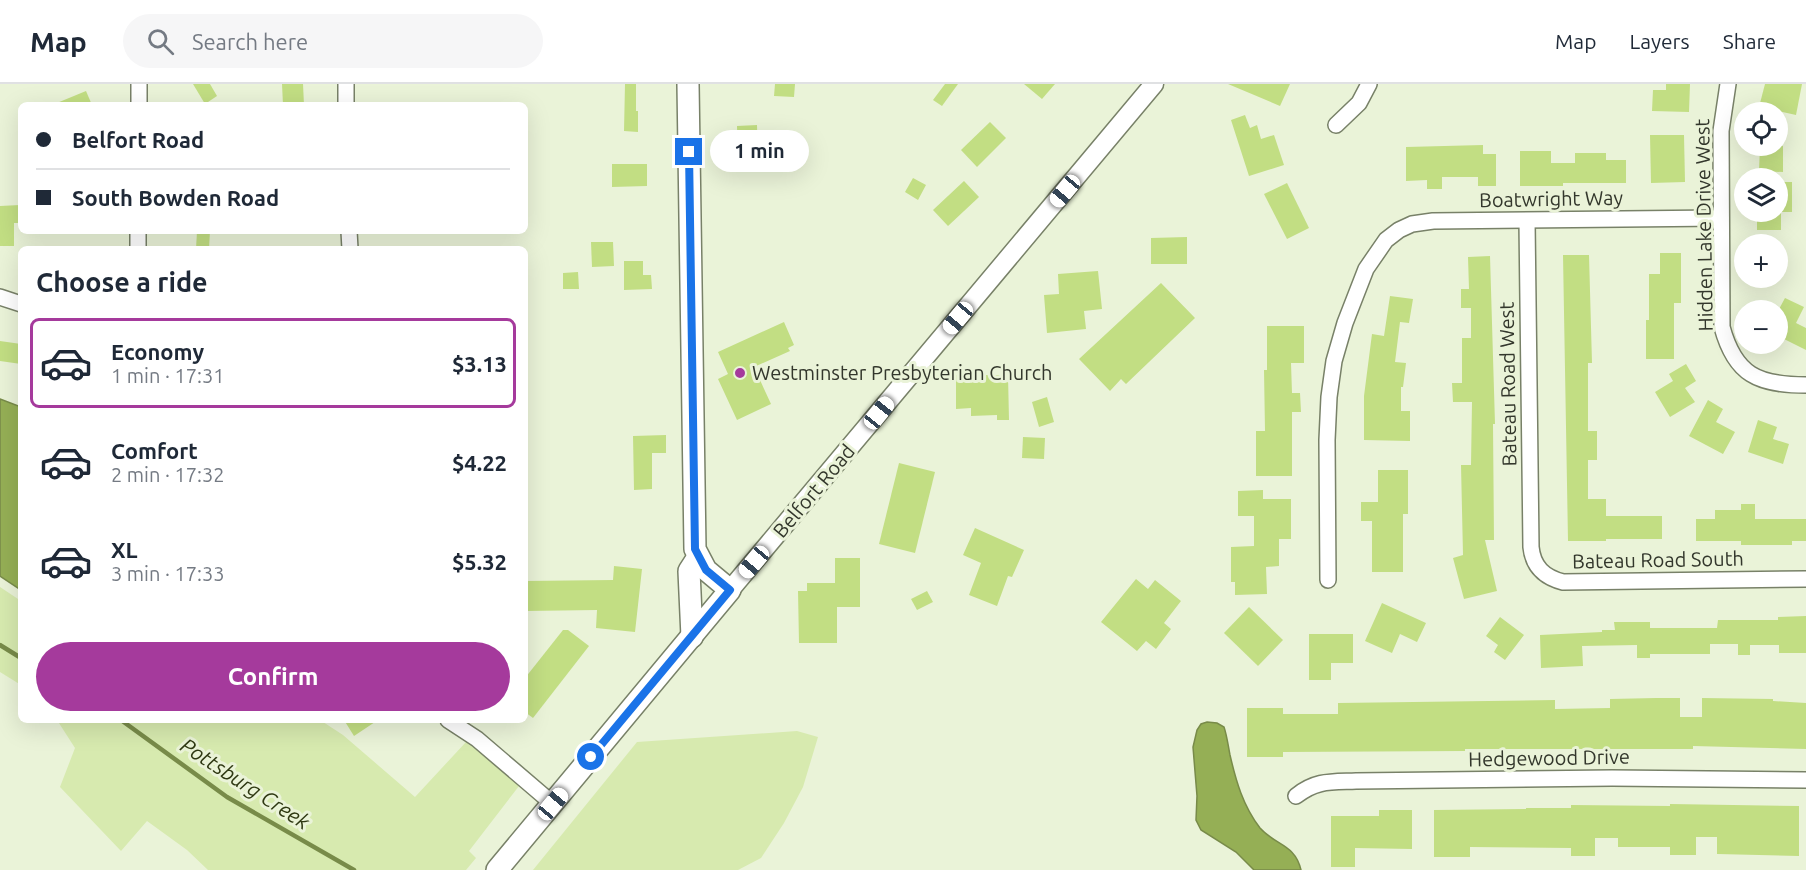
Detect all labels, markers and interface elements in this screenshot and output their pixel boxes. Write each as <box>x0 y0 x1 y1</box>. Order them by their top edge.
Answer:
search box <box>123 14 543 68</box>
icon: search <box>144 25 177 58</box>
text: Map <box>30 26 87 57</box>
text: Search here <box>192 29 308 54</box>
text: Map <box>1555 29 1596 53</box>
text: Layers <box>1629 29 1690 53</box>
text: Share <box>1723 29 1776 53</box>
map controls <box>1734 102 1788 354</box>
button: locate <box>1734 102 1788 156</box>
street label: Hidden Lake Drive West <box>1690 118 1717 332</box>
text: Belfort Road <box>72 127 204 152</box>
callout: 1 min <box>710 131 809 173</box>
route end <box>675 138 702 165</box>
text: 1 min <box>734 139 785 162</box>
button: layers <box>1734 168 1788 222</box>
car <box>1047 171 1083 211</box>
text: South Bowden Road <box>72 185 279 210</box>
street label: Boatwright Way <box>1479 186 1623 211</box>
button: + <box>1734 234 1788 288</box>
text: Choose a ride <box>36 267 208 297</box>
car <box>940 298 976 338</box>
button: − <box>1734 300 1788 354</box>
street label: Bateau Road West <box>1495 301 1520 466</box>
icon: car <box>39 336 93 390</box>
text: Economy <box>111 339 204 364</box>
text: $3.13 <box>452 351 507 376</box>
place label: Westminster Presbyterian Church <box>752 361 1053 384</box>
text: 1 min · 17:31 <box>111 364 225 387</box>
marker: Westminster Presbyterian Church <box>733 366 747 380</box>
car <box>861 393 897 433</box>
icon: car <box>39 435 93 489</box>
text: Comfort <box>111 438 198 463</box>
street label: Belfort Road <box>768 439 859 542</box>
text: $4.22 <box>452 450 507 475</box>
text: 2 min · 17:32 <box>111 463 225 486</box>
icon: car <box>39 534 93 588</box>
text: XL <box>111 537 138 562</box>
car <box>736 542 772 582</box>
street label: Bateau Road South <box>1572 547 1744 572</box>
text: $5.32 <box>452 549 507 574</box>
text: 3 min · 17:33 <box>111 562 225 585</box>
button: Confirm <box>36 642 510 711</box>
water label: Pottsburg Creek <box>176 732 315 834</box>
route start <box>577 743 604 770</box>
street label: Hedgewood Drive <box>1468 745 1630 770</box>
car <box>535 784 571 824</box>

